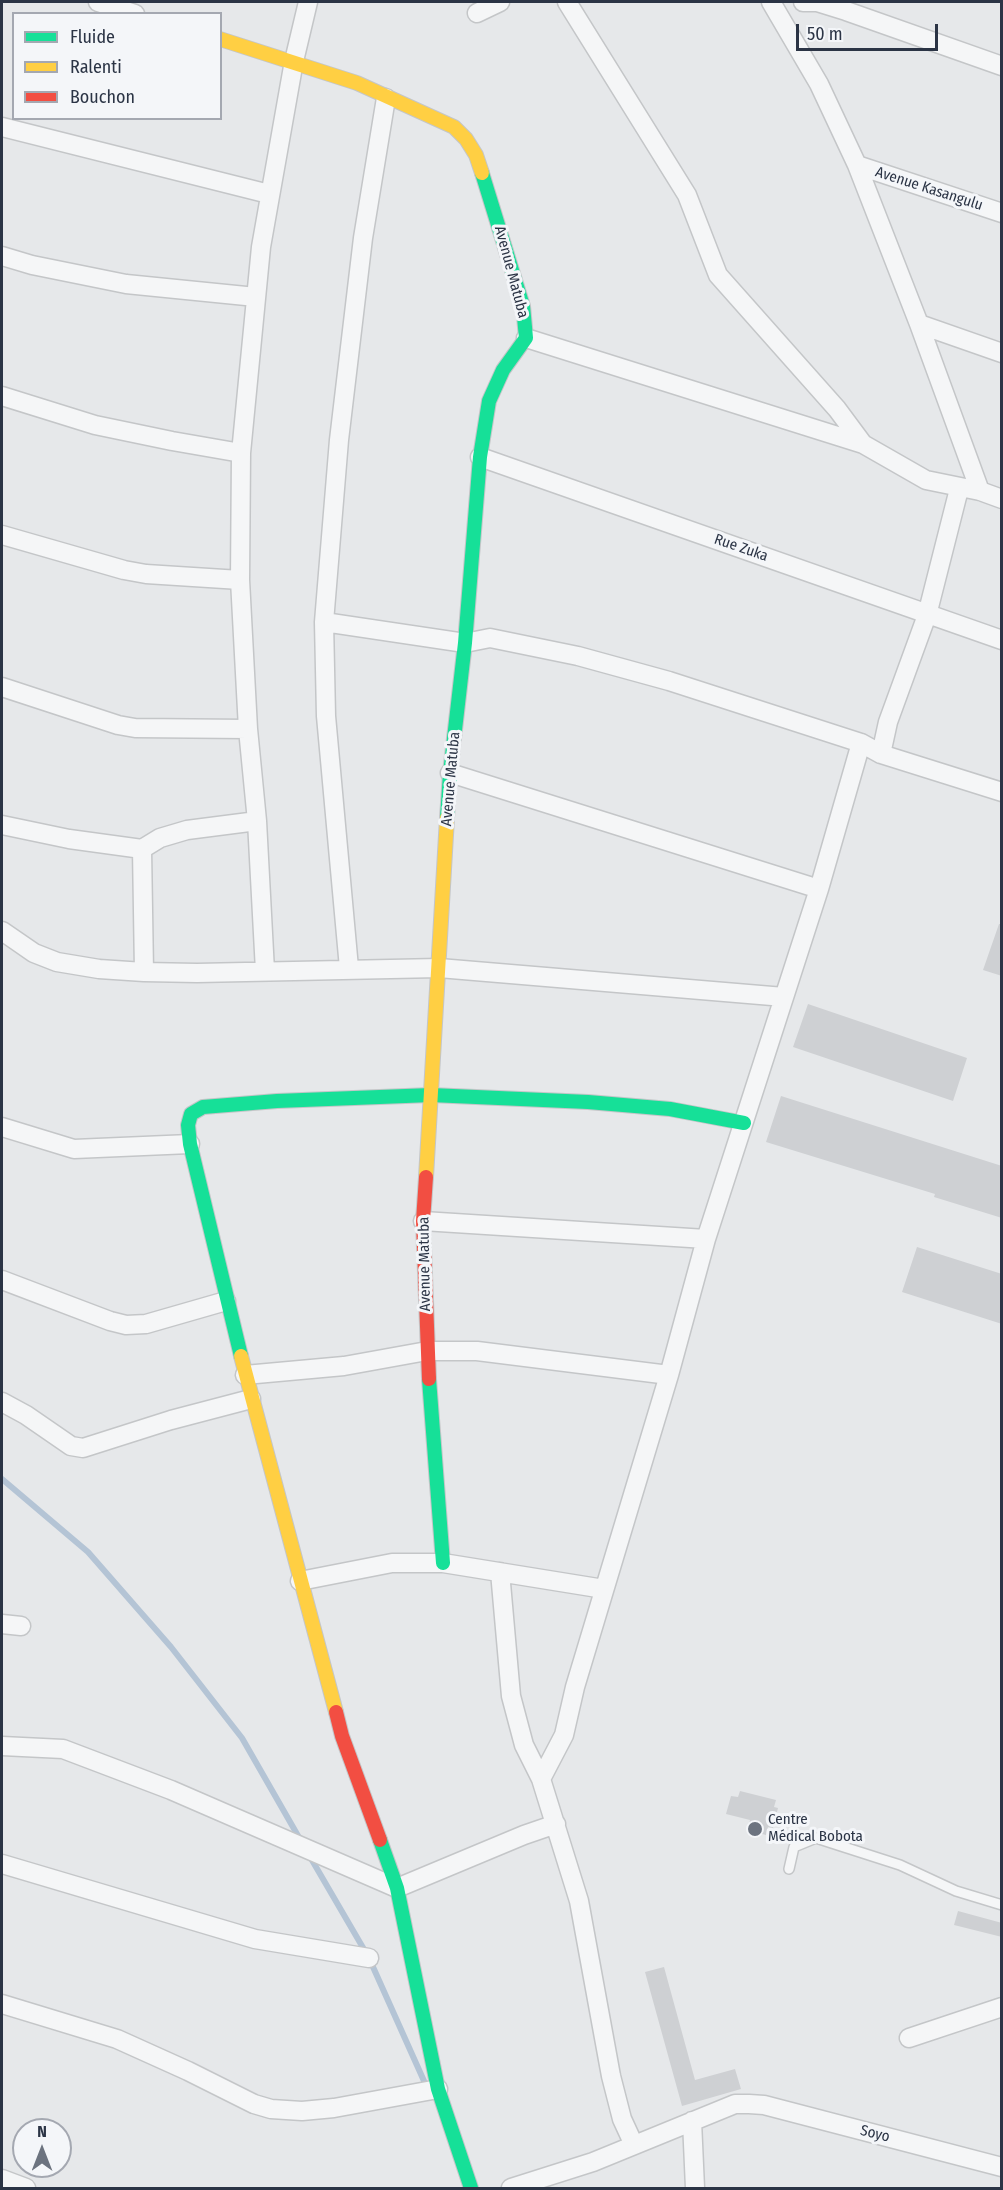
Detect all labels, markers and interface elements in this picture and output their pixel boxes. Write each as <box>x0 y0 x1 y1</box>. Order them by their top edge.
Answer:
legend <box>12 12 222 120</box>
scale bar <box>799 12 942 50</box>
text: 50 m <box>807 23 843 45</box>
text: Fluide <box>70 26 115 48</box>
text: Ralenti <box>70 56 122 78</box>
text: Bouchon <box>70 86 135 108</box>
street label: Avenue Kasangulu <box>873 163 985 215</box>
street label: Avenue Matuba <box>490 224 532 320</box>
street label: Rue Zuka <box>712 530 770 566</box>
street label: Avenue Matuba <box>438 731 464 827</box>
street label: Avenue Matuba <box>415 1217 435 1311</box>
place label: Centre Médical Bobota <box>768 1811 863 1846</box>
marker: Centre Médical Bobota <box>746 1820 764 1838</box>
north arrow <box>12 2118 72 2178</box>
text: N <box>37 2122 47 2141</box>
street label: Soyo <box>858 2122 892 2146</box>

